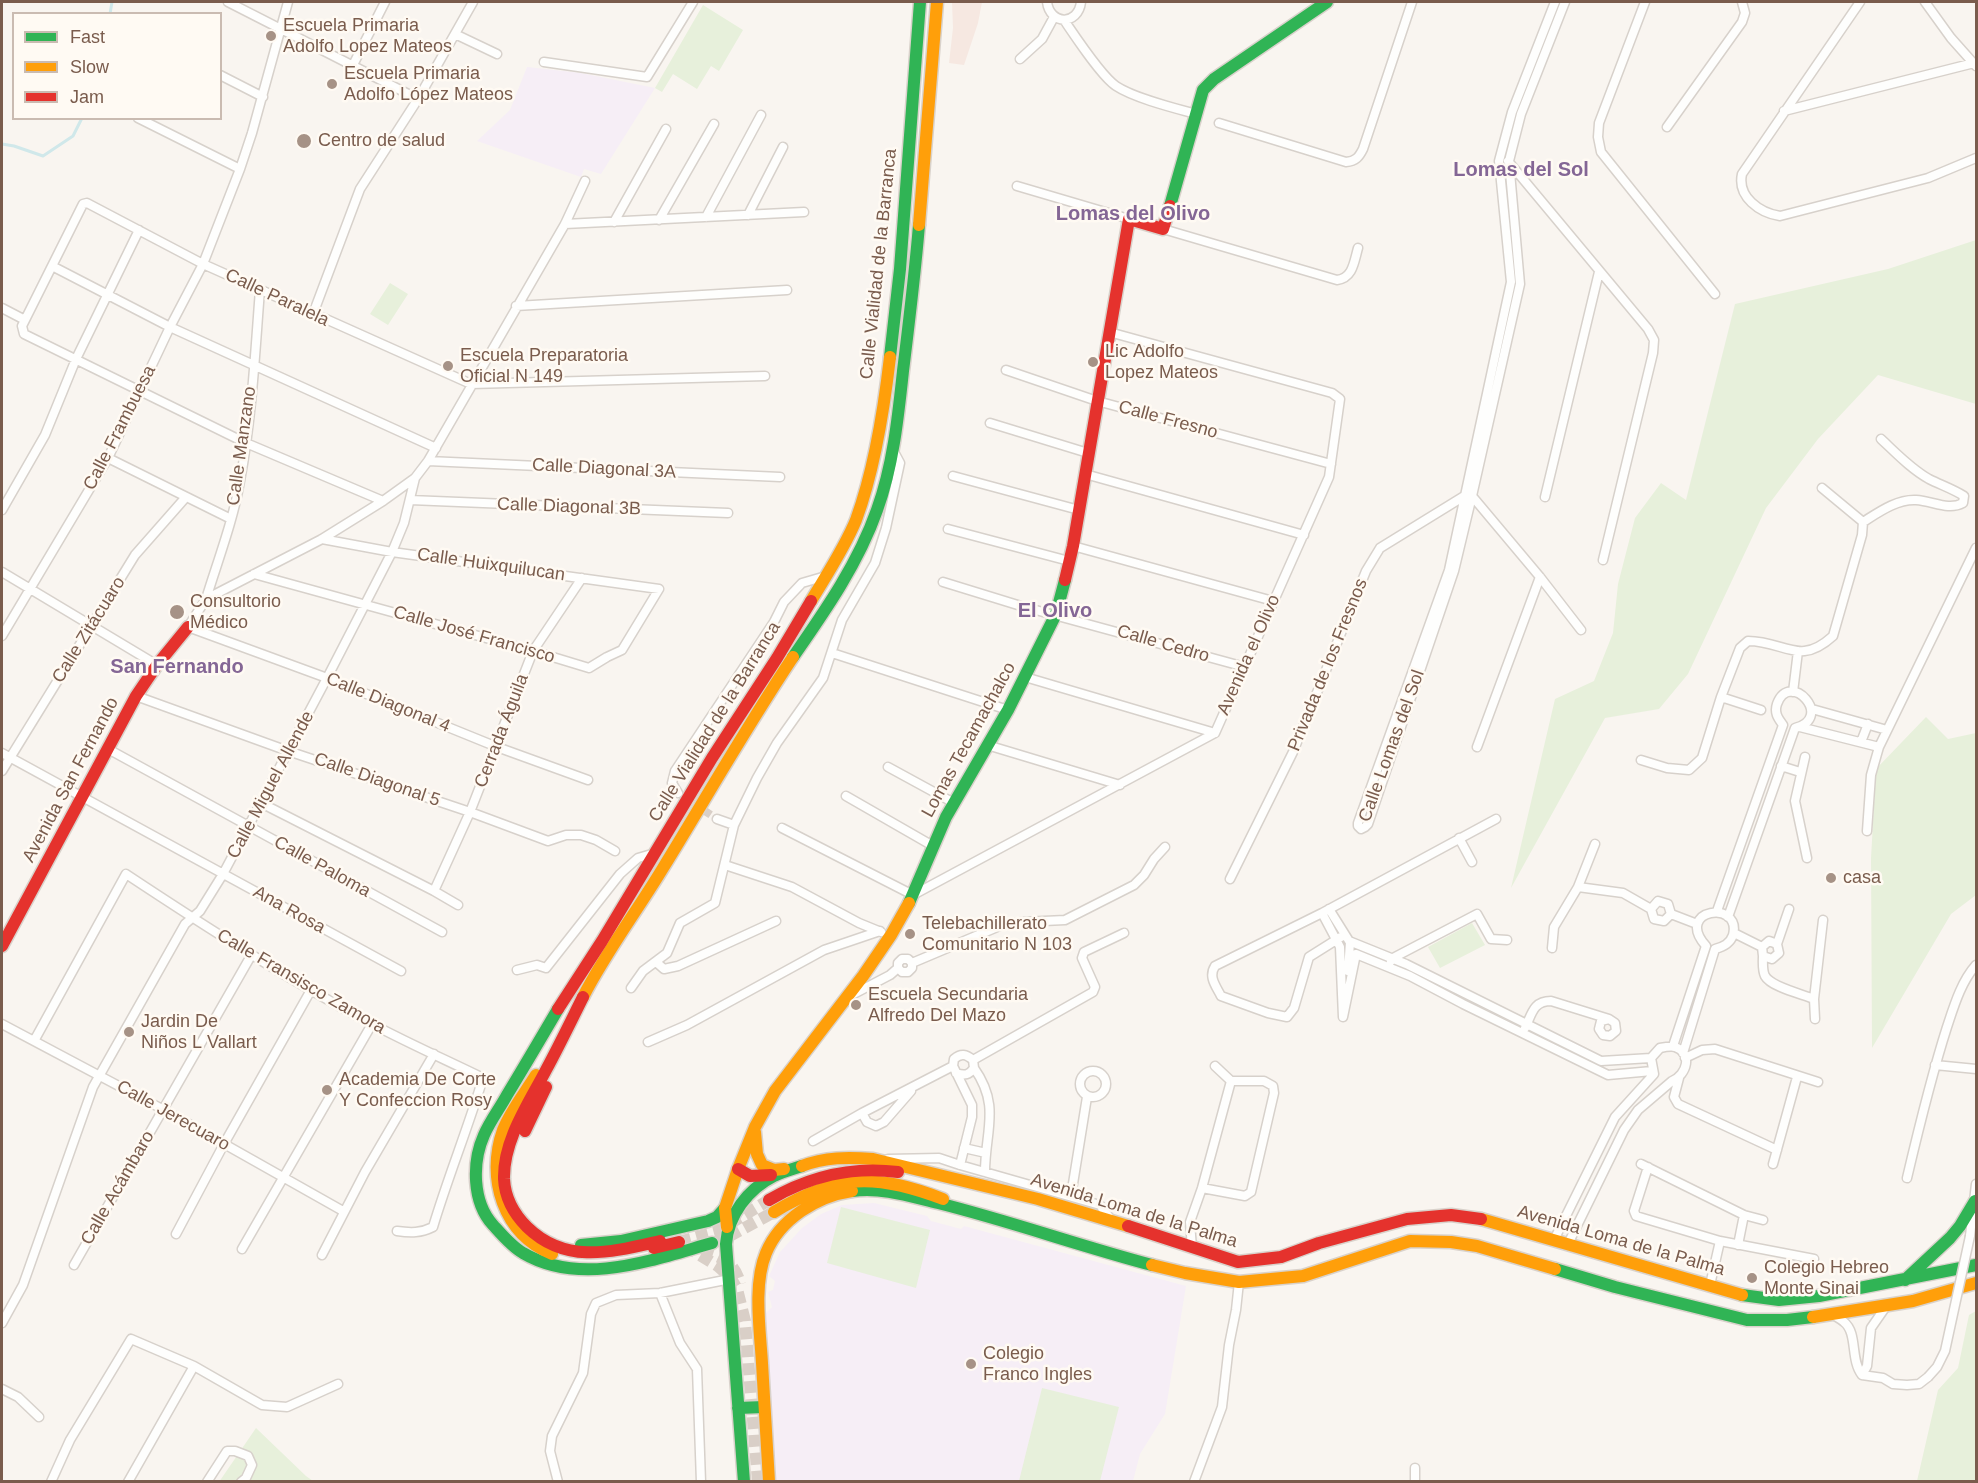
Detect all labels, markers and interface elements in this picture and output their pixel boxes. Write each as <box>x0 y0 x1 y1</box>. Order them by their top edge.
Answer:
legend <box>12 12 222 120</box>
place label: Escuela Primaria Adolfo Lopez Mateos <box>283 15 452 57</box>
text: Fast <box>70 27 105 47</box>
marker: Escuela Primaria Adolfo Lopez Mateos <box>264 29 278 43</box>
text: Slow <box>70 57 109 77</box>
place label: Escuela Primaria Adolfo López Mateos <box>344 63 513 106</box>
marker: Escuela Primaria Adolfo López Mateos <box>325 77 339 91</box>
text: Jam <box>70 87 104 107</box>
place label: Centro de salud <box>318 130 445 152</box>
marker: Centro de salud <box>295 132 313 150</box>
street label: Calle Vialidad de la Barranca <box>856 148 902 380</box>
district label: Lomas del Sol <box>1453 158 1589 182</box>
district label: Lomas del Olivo <box>1056 202 1210 226</box>
street label: Calle Paralela <box>222 265 332 331</box>
place label: Lic Adolfo Lopez Mateos <box>1105 341 1218 384</box>
place label: Escuela Preparatoria Oficial N 149 <box>460 345 628 388</box>
marker: Lic Adolfo Lopez Mateos <box>1086 355 1100 369</box>
marker: Escuela Preparatoria Oficial N 149 <box>441 359 455 373</box>
street label: Calle Frambuesa <box>79 362 161 494</box>
street label: Calle Manzano <box>223 385 261 507</box>
street label: Calle Fresno <box>1116 396 1220 444</box>
street label: Calle Diagonal 3A <box>531 454 677 484</box>
street label: Calle Diagonal 3B <box>497 494 641 520</box>
street label: Calle Huixquilucan <box>416 544 566 586</box>
street label: Calle Zitácuaro <box>48 573 130 687</box>
street label: Privada de los Fresnos <box>1284 576 1372 754</box>
place label: Consultorio Médico <box>190 591 281 634</box>
street label: Avenida el Olivo <box>1213 591 1285 719</box>
district label: El Olivo <box>1018 599 1092 623</box>
street label: Calle José Francisco <box>391 602 557 668</box>
marker: Consultorio Médico <box>168 603 186 621</box>
street label: Calle Vialidad de la Barranca <box>644 618 786 826</box>
street label: Calle Cedro <box>1114 621 1212 667</box>
district label: San Fernando <box>110 655 244 679</box>
street label: Lomas Tecamachalco <box>917 659 1021 821</box>
street label: Calle Lomas del Sol <box>1354 667 1430 825</box>
street label: Calle Diagonal 4 <box>323 668 453 738</box>
street label: Cerrada Águila <box>470 671 534 791</box>
street label: Avenida San Fernando <box>18 694 124 866</box>
street label: Calle Miguel Allende <box>223 707 319 863</box>
street label: Calle Diagonal 5 <box>311 748 443 812</box>
street label: Calle Paloma <box>270 832 374 902</box>
place label: casa <box>1843 867 1881 889</box>
marker: casa <box>1824 871 1838 885</box>
street label: Ana Rosa <box>249 881 329 939</box>
place label: Telebachillerato Comunitario N 103 <box>922 913 1072 956</box>
street label: Calle Fransisco Zamora <box>213 925 389 1039</box>
marker: Telebachillerato Comunitario N 103 <box>903 927 917 941</box>
place label: Escuela Secundaria Alfredo Del Mazo <box>868 984 1028 1026</box>
marker: Escuela Secundaria Alfredo Del Mazo <box>849 998 863 1012</box>
place label: Jardin De Niños L Vallart <box>141 1011 257 1054</box>
marker: Jardin De Niños L Vallart <box>122 1025 136 1039</box>
place label: Academia De Corte Y Confeccion Rosy <box>339 1069 496 1112</box>
street label: Calle Jerecuaro <box>113 1076 233 1156</box>
marker: Academia De Corte Y Confeccion Rosy <box>320 1083 334 1097</box>
street label: Calle Acámbaro <box>77 1127 159 1249</box>
street label: Avenida Loma de la Palma <box>1028 1169 1240 1253</box>
street label: Avenida Loma de la Palma <box>1515 1201 1727 1281</box>
place label: Colegio Hebreo Monte Sinai <box>1764 1257 1889 1300</box>
marker: Colegio Hebreo Monte Sinai <box>1745 1271 1759 1285</box>
place label: Colegio Franco Ingles <box>983 1343 1092 1386</box>
marker: Colegio Franco Ingles <box>964 1357 978 1371</box>

